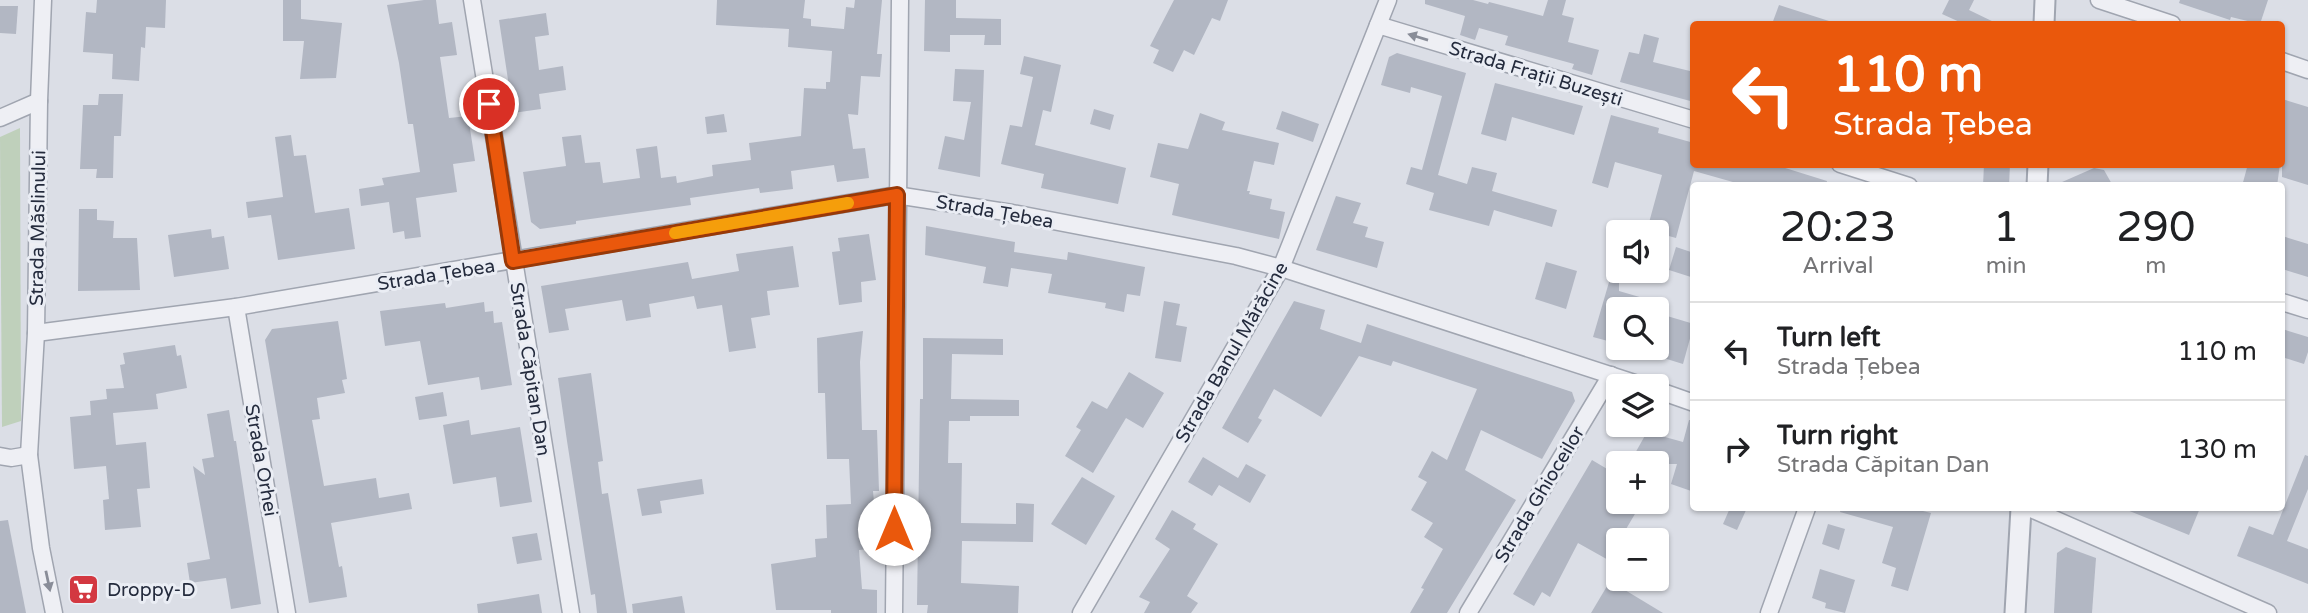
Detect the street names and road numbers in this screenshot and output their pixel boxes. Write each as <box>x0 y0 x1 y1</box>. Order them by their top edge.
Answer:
street label: Strada Frații Buzești <box>1446 37 1625 111</box>
street label: Strada Măslinului <box>26 150 50 306</box>
street label: Strada Țebea <box>934 191 1055 233</box>
street label: Strada Țebea <box>376 255 496 295</box>
street label: Strada Banul Mărăcine <box>1171 258 1293 447</box>
street label: Strada Căpitan Dan <box>505 281 555 458</box>
street label: Strada Orhei <box>240 402 282 518</box>
street label: Strada Ghioceilor <box>1490 422 1590 567</box>

